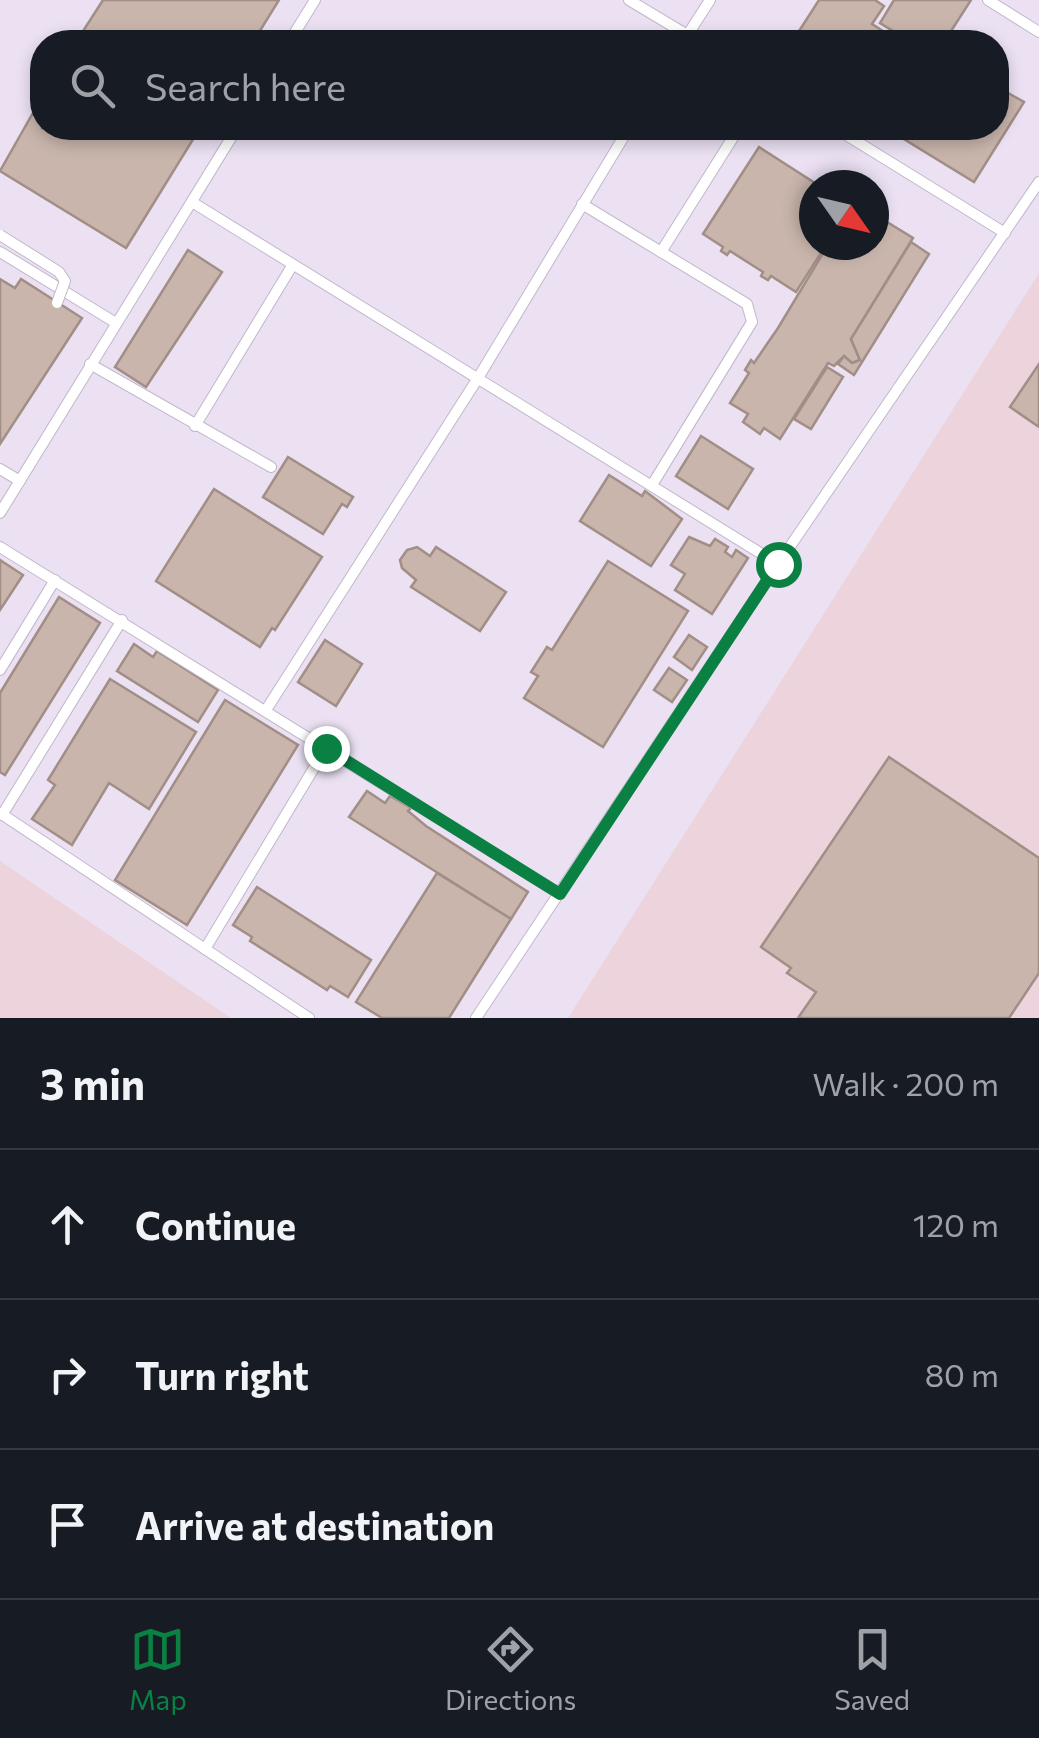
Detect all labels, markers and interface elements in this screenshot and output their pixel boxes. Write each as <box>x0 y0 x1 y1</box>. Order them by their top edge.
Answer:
search box <box>30 30 1009 140</box>
icon: search <box>65 58 120 113</box>
text: Search here <box>145 62 346 109</box>
north arrow <box>799 170 889 260</box>
route start <box>756 542 802 588</box>
route end <box>304 726 350 772</box>
text: 3 min <box>40 1057 145 1109</box>
text: Walk · 200 m <box>813 1063 999 1103</box>
icon: ahead <box>40 1197 95 1252</box>
text: Continue <box>135 1201 296 1248</box>
text: 120 m <box>913 1204 999 1244</box>
icon: right <box>40 1347 95 1402</box>
text: Turn right <box>135 1351 309 1398</box>
text: 80 m <box>925 1354 999 1394</box>
icon: arrive <box>40 1497 95 1552</box>
text: Arrive at destination <box>135 1501 494 1548</box>
tab: Map <box>129 1622 187 1716</box>
tab: Directions <box>445 1622 576 1716</box>
tab: Saved <box>834 1622 910 1716</box>

